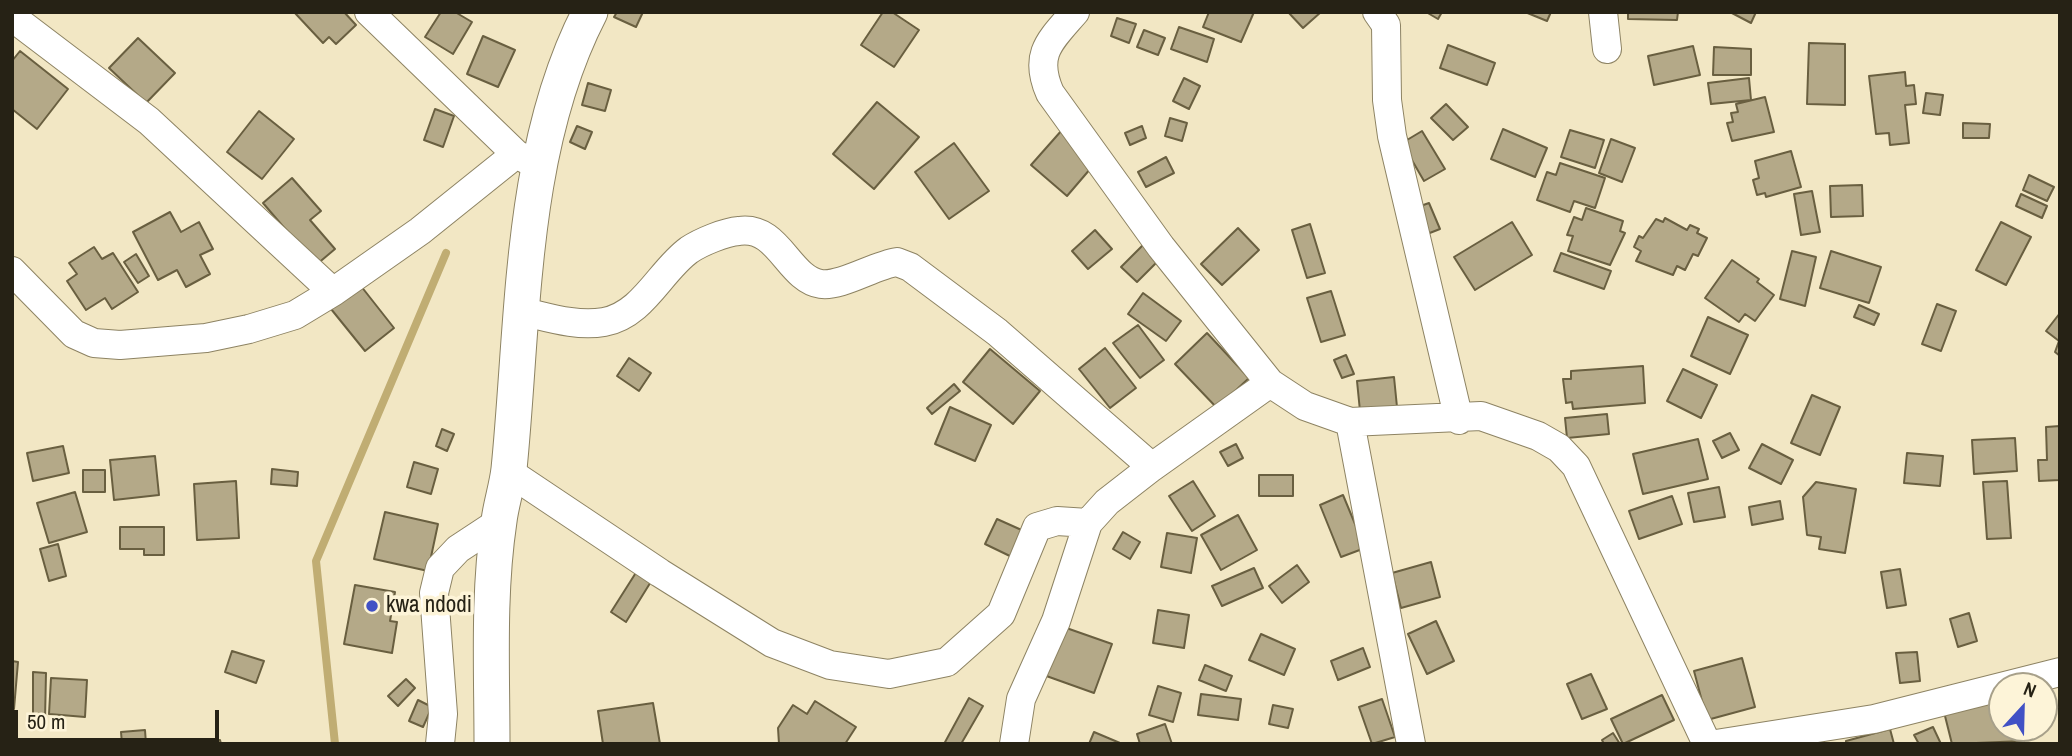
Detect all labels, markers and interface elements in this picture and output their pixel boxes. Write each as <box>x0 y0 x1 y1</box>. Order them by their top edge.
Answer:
place label: kwa ndodi <box>386 592 472 620</box>
marker: kwa ndodi <box>364 598 380 614</box>
north arrow <box>1988 672 2058 742</box>
text: N <box>2020 675 2040 704</box>
scale bar <box>18 696 222 740</box>
text: 50 m <box>27 707 65 736</box>

